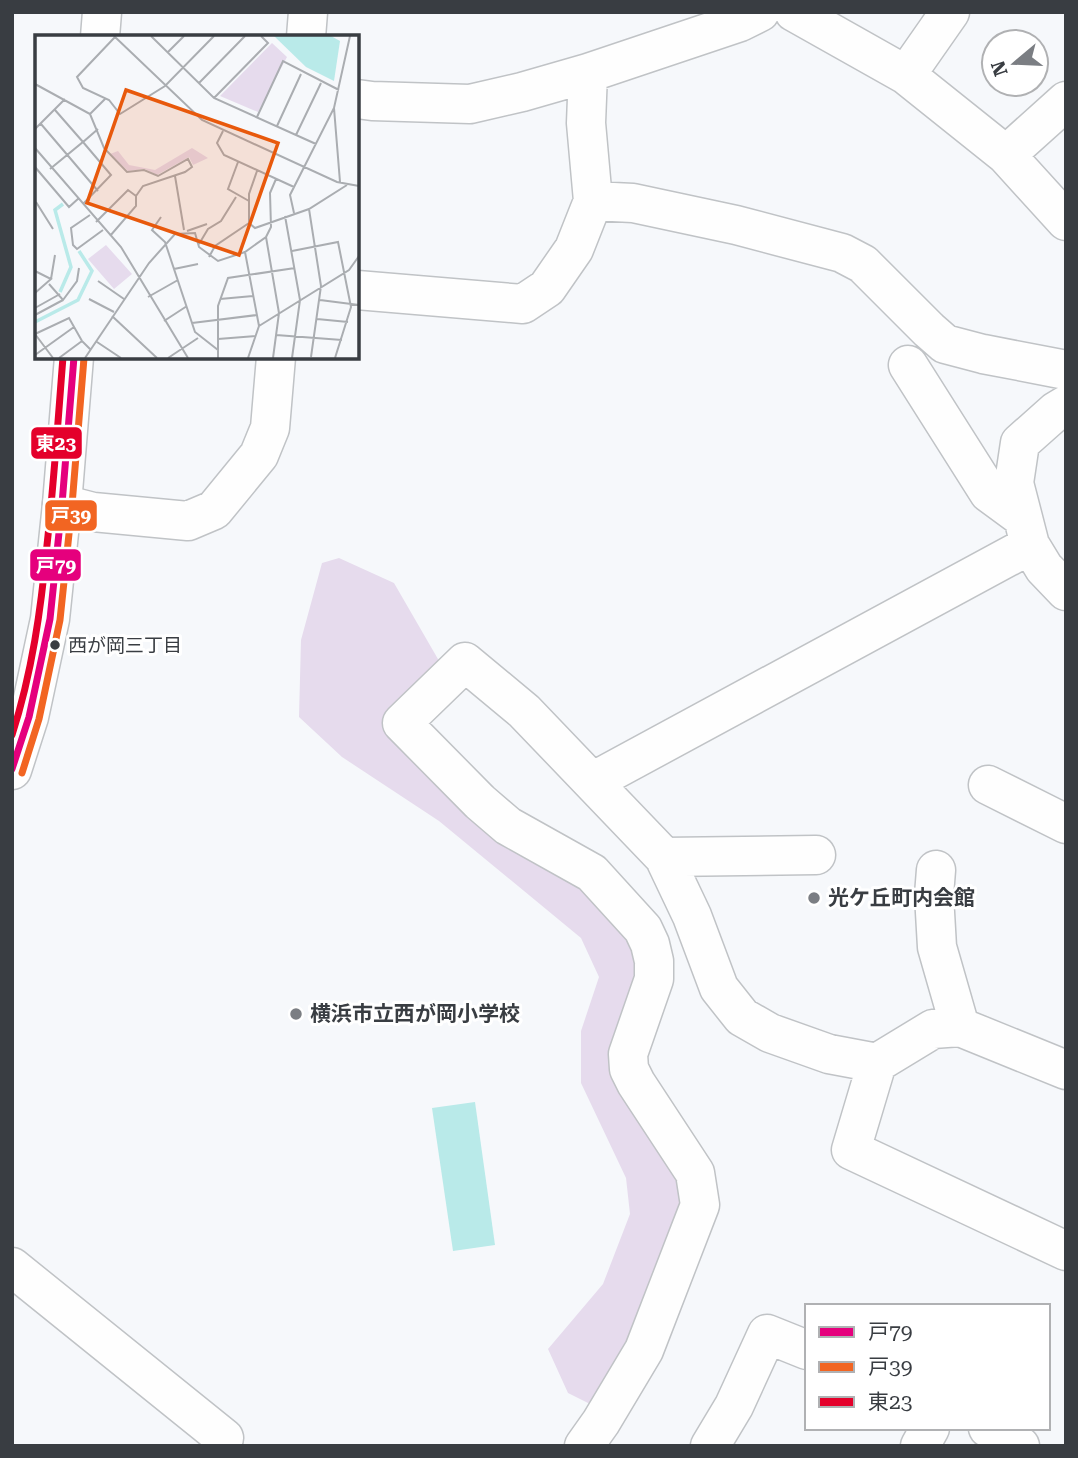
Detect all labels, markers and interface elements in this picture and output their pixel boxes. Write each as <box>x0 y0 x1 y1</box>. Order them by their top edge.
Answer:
north arrow <box>980 28 1050 98</box>
inset map <box>35 35 359 359</box>
text: N <box>986 57 1013 79</box>
line badge: 東23 <box>30 426 83 460</box>
text: 東23 <box>36 432 76 455</box>
line badge: 戸39 <box>44 499 98 532</box>
text: 戸39 <box>51 504 91 527</box>
line badge: 戸79 <box>29 548 82 582</box>
text: 戸79 <box>36 554 76 577</box>
place label: 西が岡三丁目 <box>68 634 182 657</box>
marker: 西が岡三丁目 <box>48 638 62 652</box>
place label: 光ケ丘町内会館 <box>828 886 975 910</box>
marker: 光ケ丘町内会館 <box>806 890 822 906</box>
place label: 横浜市立西が岡小学校 <box>310 1002 520 1026</box>
marker: 横浜市立西が岡小学校 <box>288 1006 304 1022</box>
legend <box>805 1304 1050 1430</box>
text: 戸79 <box>868 1320 913 1344</box>
text: 戸39 <box>868 1355 913 1379</box>
text: 東23 <box>868 1390 913 1414</box>

